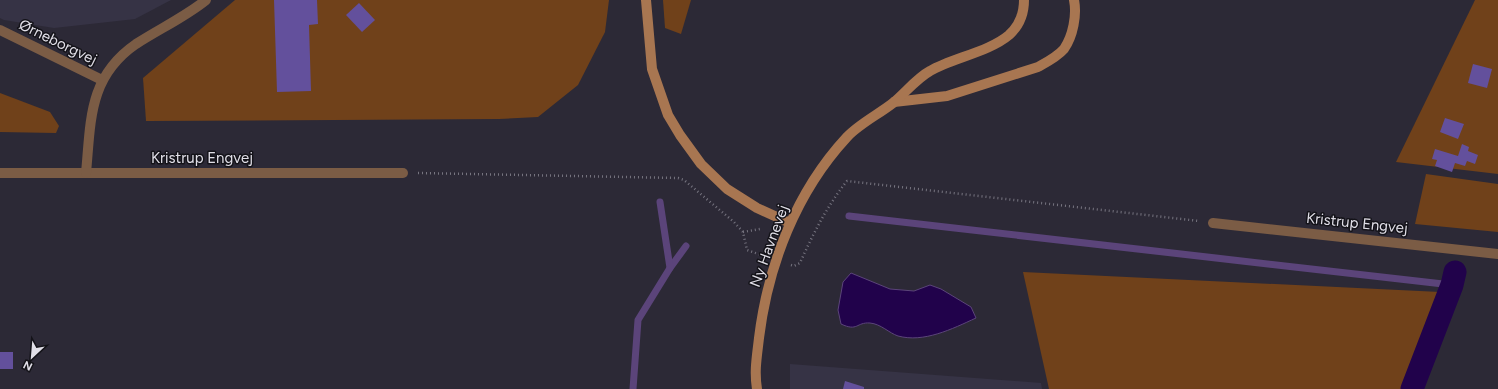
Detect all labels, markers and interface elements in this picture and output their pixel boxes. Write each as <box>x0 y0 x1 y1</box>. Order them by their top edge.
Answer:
street label: Ørneborgvej <box>16 15 100 69</box>
street label: Kristrup Engvej <box>151 149 253 167</box>
street label: Ny Havnevej <box>746 203 792 289</box>
street label: Kristrup Engvej <box>1305 209 1409 237</box>
north arrow <box>12 337 52 377</box>
text: N <box>21 358 35 373</box>

